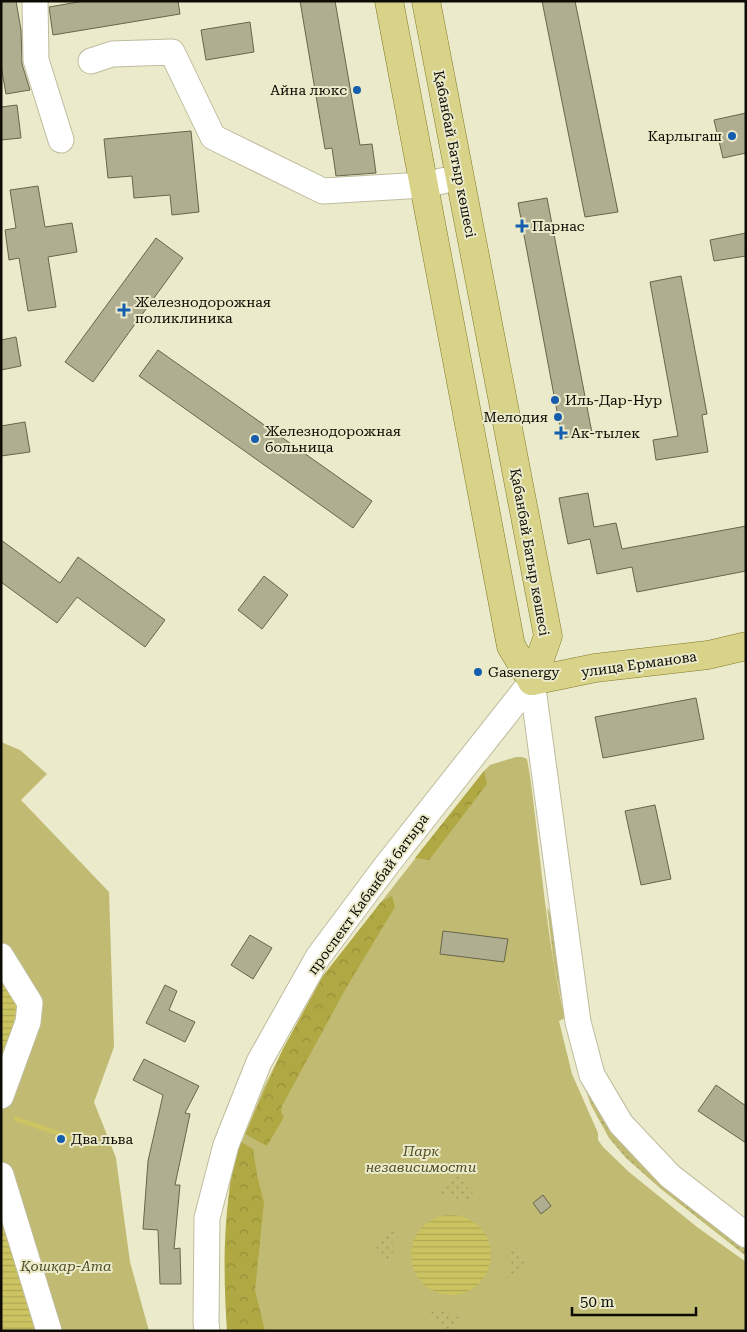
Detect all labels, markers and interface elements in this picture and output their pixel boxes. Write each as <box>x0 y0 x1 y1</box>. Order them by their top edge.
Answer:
street label: Қабанбай Батыр көшесі <box>431 69 479 239</box>
place label: Айна люкс <box>270 82 347 98</box>
marker: Айна люкс <box>351 84 363 96</box>
place label: Карлыгаш <box>648 128 722 144</box>
marker: Карлыгаш <box>726 130 738 142</box>
place label: Парнас <box>532 218 585 234</box>
marker: Парнас <box>516 220 528 232</box>
place label: Железнодорожная поликлиника <box>135 294 271 326</box>
marker: Железнодорожная поликлиника <box>117 303 131 317</box>
place label: Иль-Дар-Нур <box>565 392 662 408</box>
marker: Иль-Дар-Нур <box>549 394 561 406</box>
place label: Мелодия <box>483 409 548 425</box>
marker: Мелодия <box>552 411 564 423</box>
place label: Железнодорожная больница <box>265 423 401 455</box>
place label: Ак-тылек <box>571 425 640 441</box>
marker: Ак-тылек <box>555 427 567 439</box>
marker: Железнодорожная больница <box>249 433 261 445</box>
street label: Қабанбай Батыр көшесі <box>507 467 553 638</box>
street label: улица Ерманова <box>580 648 698 680</box>
place label: Gasenergy <box>488 664 560 680</box>
marker: Gasenergy <box>472 666 484 678</box>
street label: проспект Кабанбай батыра <box>304 810 432 977</box>
place label: Два льва <box>71 1131 133 1147</box>
marker: Два льва <box>55 1133 67 1145</box>
park label: Парк независимости <box>366 1143 477 1175</box>
park label: Қошқар-Ата <box>20 1258 111 1274</box>
scale bar <box>572 1284 696 1316</box>
text: 50 m <box>580 1293 615 1311</box>

